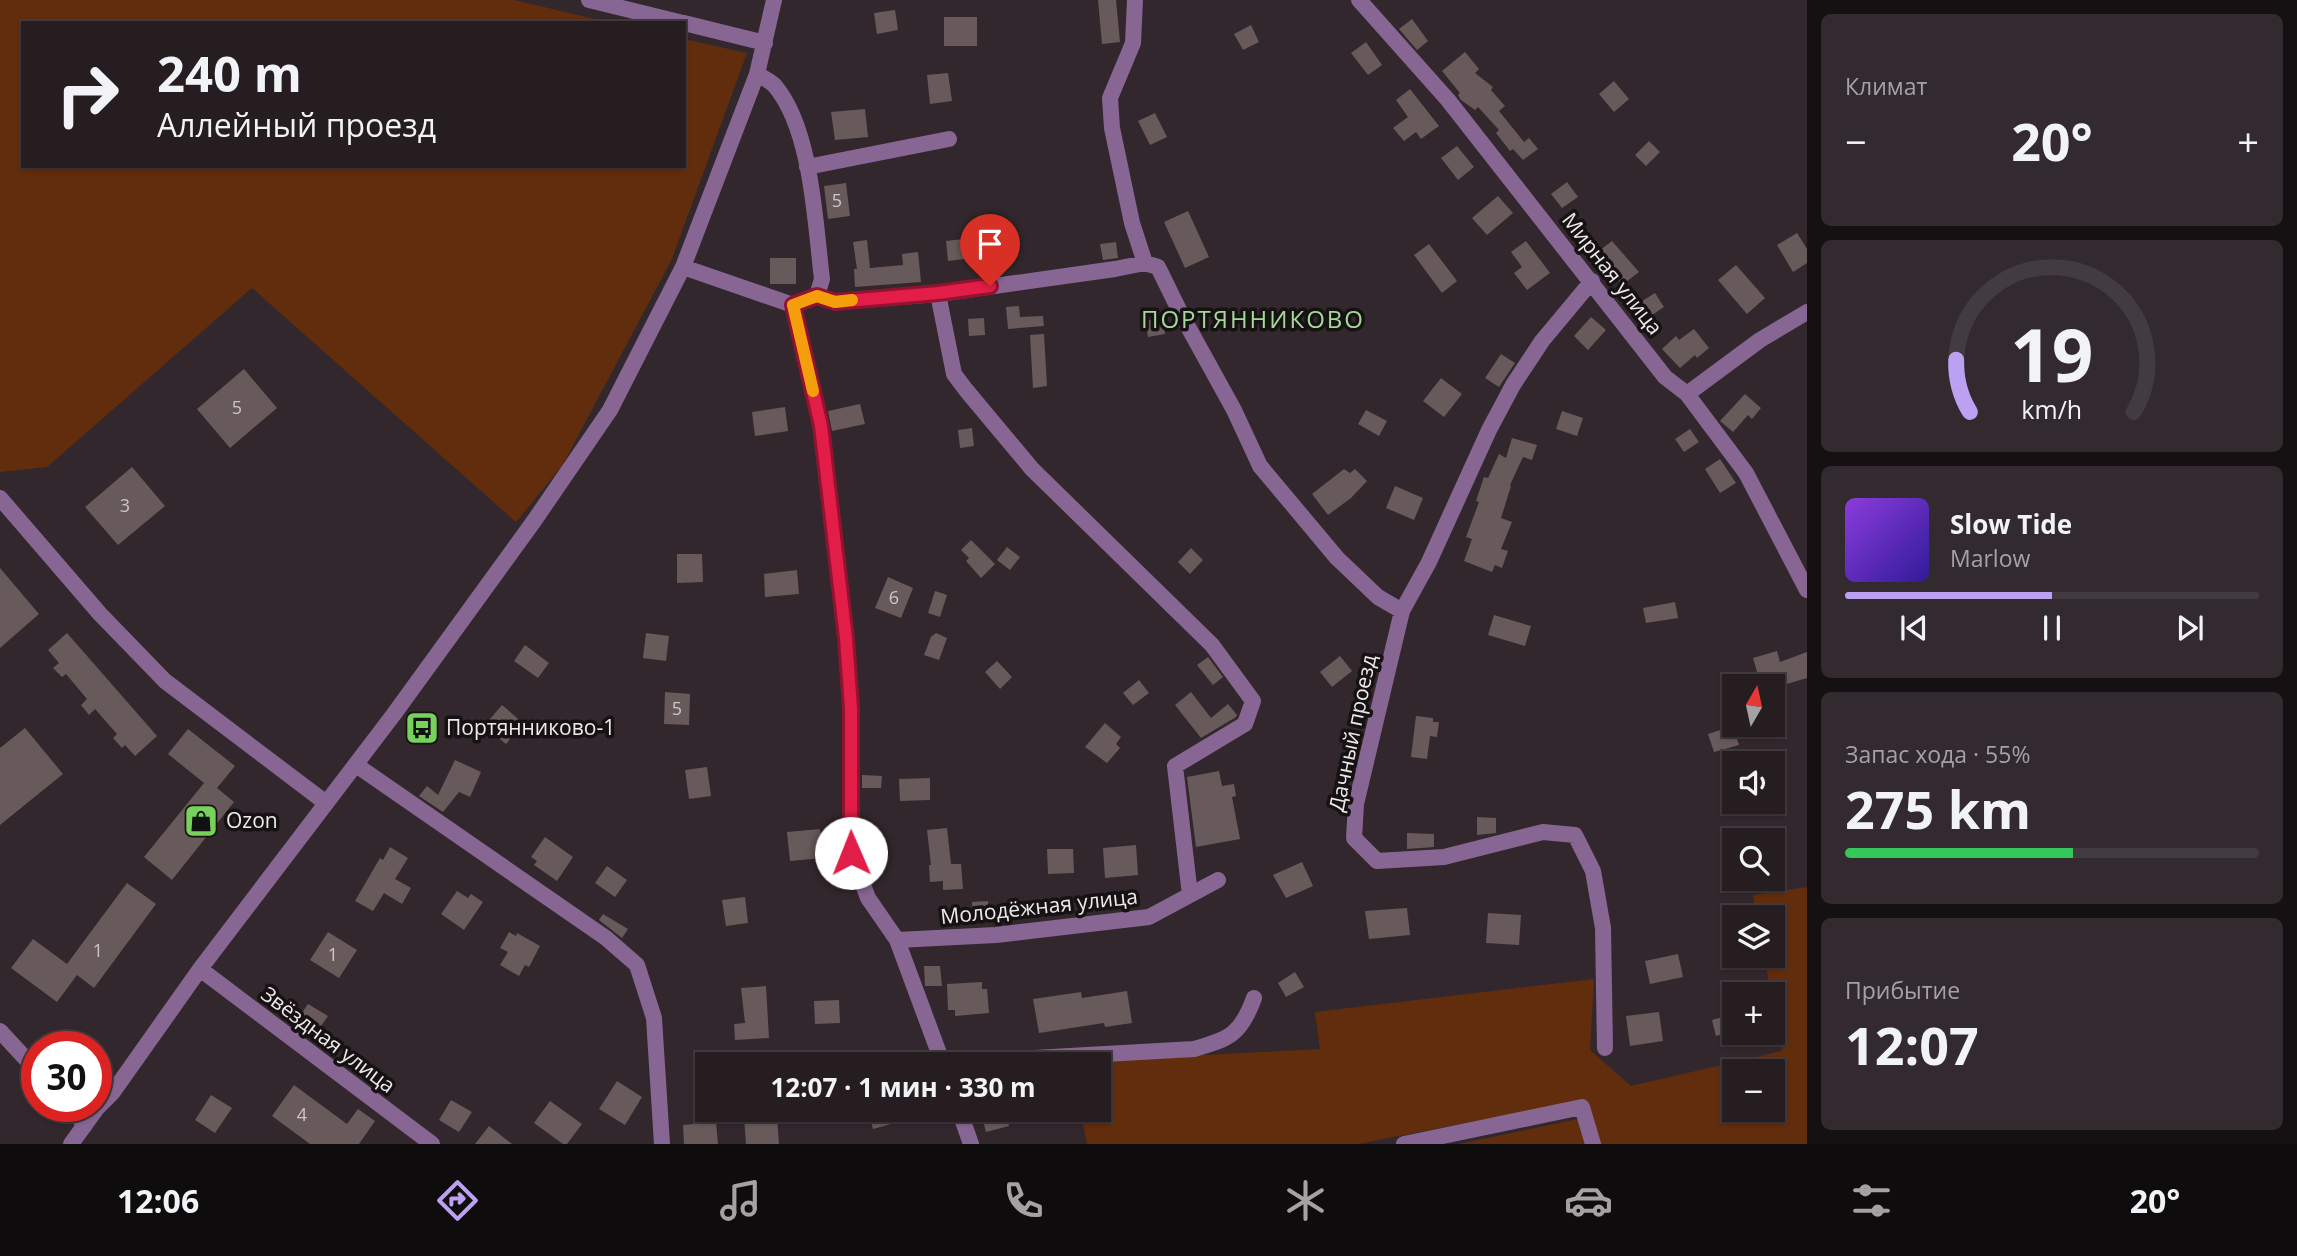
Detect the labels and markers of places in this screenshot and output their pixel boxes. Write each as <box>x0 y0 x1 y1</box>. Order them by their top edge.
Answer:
pin <box>960 214 1020 286</box>
bus stop icon: Портянниково-1 <box>403 709 441 747</box>
place label: Портянниково-1 <box>446 713 615 741</box>
shop icon: Ozon <box>182 802 220 840</box>
place label: Ozon <box>226 806 278 834</box>

